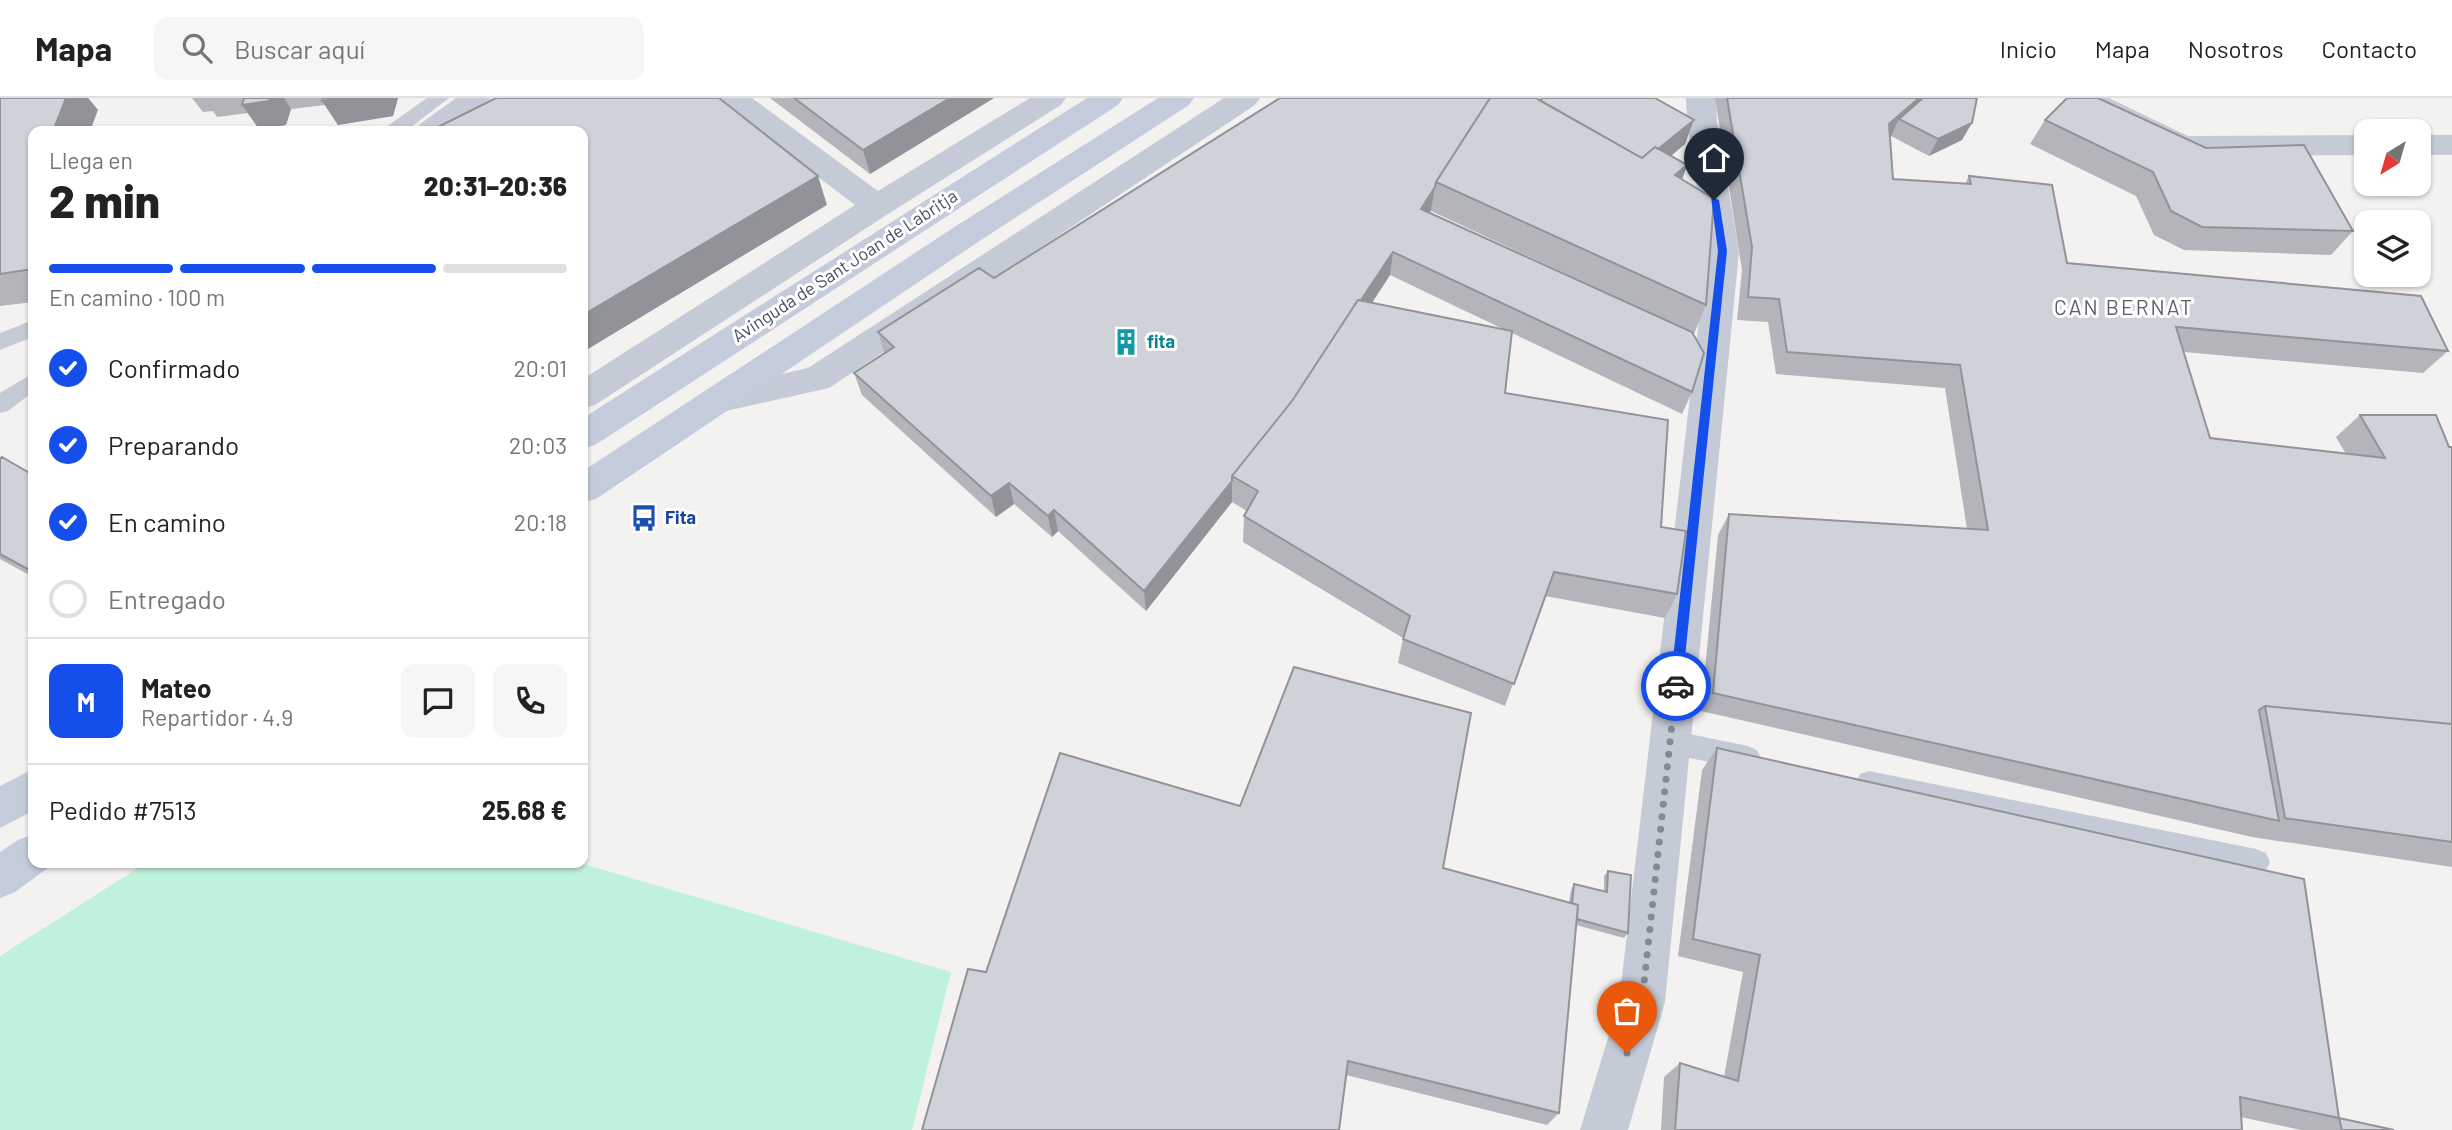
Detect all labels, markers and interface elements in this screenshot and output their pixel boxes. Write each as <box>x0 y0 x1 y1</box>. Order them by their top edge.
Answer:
search box <box>154 17 644 80</box>
text: Mapa <box>35 28 112 68</box>
icon: search <box>178 29 216 67</box>
text: Buscar aquí <box>234 33 365 64</box>
text: Inicio <box>2000 34 2057 63</box>
text: Mapa <box>2095 34 2150 63</box>
text: Nosotros <box>2188 34 2284 63</box>
text: Contacto <box>2322 34 2417 63</box>
north arrow <box>2354 119 2431 196</box>
map controls <box>2354 119 2431 287</box>
pin <box>1684 128 1744 200</box>
icon: home <box>1695 139 1733 177</box>
text: Llega en <box>49 146 133 174</box>
text: 20:31–20:36 <box>424 170 567 201</box>
text: 2 min <box>49 172 160 227</box>
street label: Avinguda de Sant Joan de Labritja <box>728 184 961 346</box>
button: layers <box>2354 210 2431 287</box>
text: En camino · 100 m <box>49 283 225 311</box>
district label: CAN BERNAT <box>2054 294 2194 319</box>
building icon: fita <box>1111 327 1141 357</box>
place label: fita <box>1147 330 1175 352</box>
icon: check <box>49 349 87 387</box>
text: Confirmado <box>108 352 240 383</box>
text: 20:01 <box>513 354 567 382</box>
icon: check <box>49 426 87 464</box>
text: Preparando <box>108 429 239 460</box>
text: 20:03 <box>509 431 567 459</box>
icon: check <box>49 503 87 541</box>
bus stop icon: Fita <box>629 503 659 533</box>
text: En camino <box>108 506 226 537</box>
place label: Fita <box>665 506 696 528</box>
text: 20:18 <box>514 508 567 536</box>
text: Entregado <box>108 583 226 614</box>
courier <box>1641 651 1711 721</box>
button: chat <box>401 664 475 738</box>
button: phone <box>493 664 567 738</box>
icon: car <box>1657 667 1695 705</box>
text: Mateo <box>141 672 211 703</box>
text: M <box>77 686 95 717</box>
text: Repartidor · 4.9 <box>141 703 293 731</box>
text: Pedido #7513 <box>49 794 197 825</box>
text: 25.68 € <box>482 794 567 825</box>
pin <box>1597 981 1657 1053</box>
icon: bag <box>1608 992 1646 1030</box>

